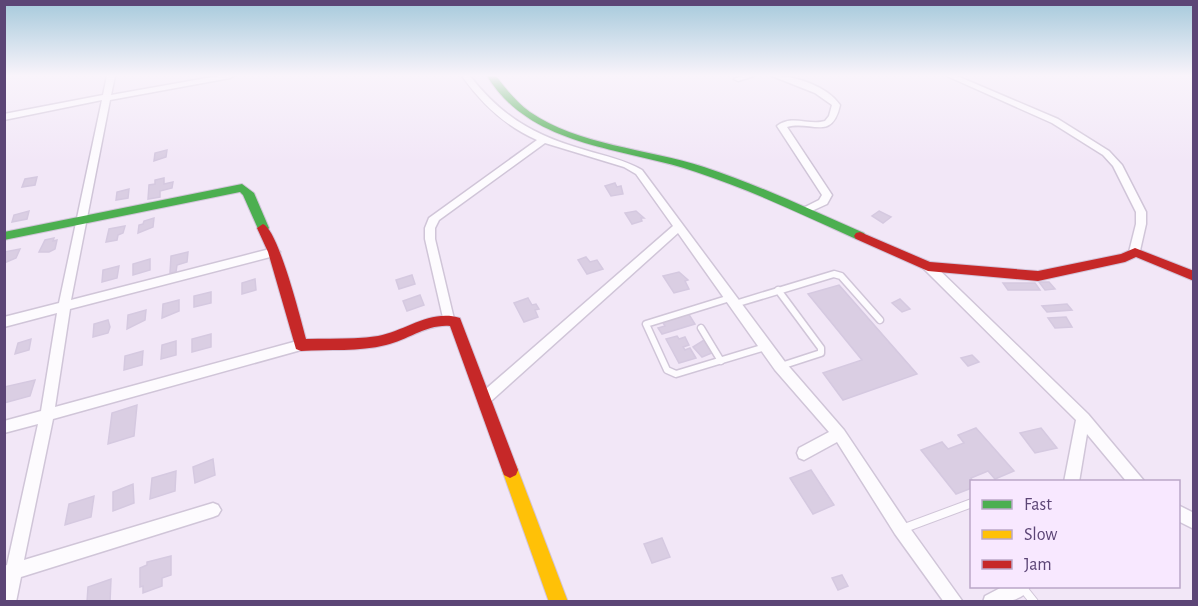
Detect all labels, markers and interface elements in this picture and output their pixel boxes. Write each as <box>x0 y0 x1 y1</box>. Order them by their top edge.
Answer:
legend <box>970 480 1180 588</box>
text: Fast <box>1024 496 1052 514</box>
text: Slow <box>1024 526 1057 544</box>
text: Jam <box>1024 556 1052 574</box>

